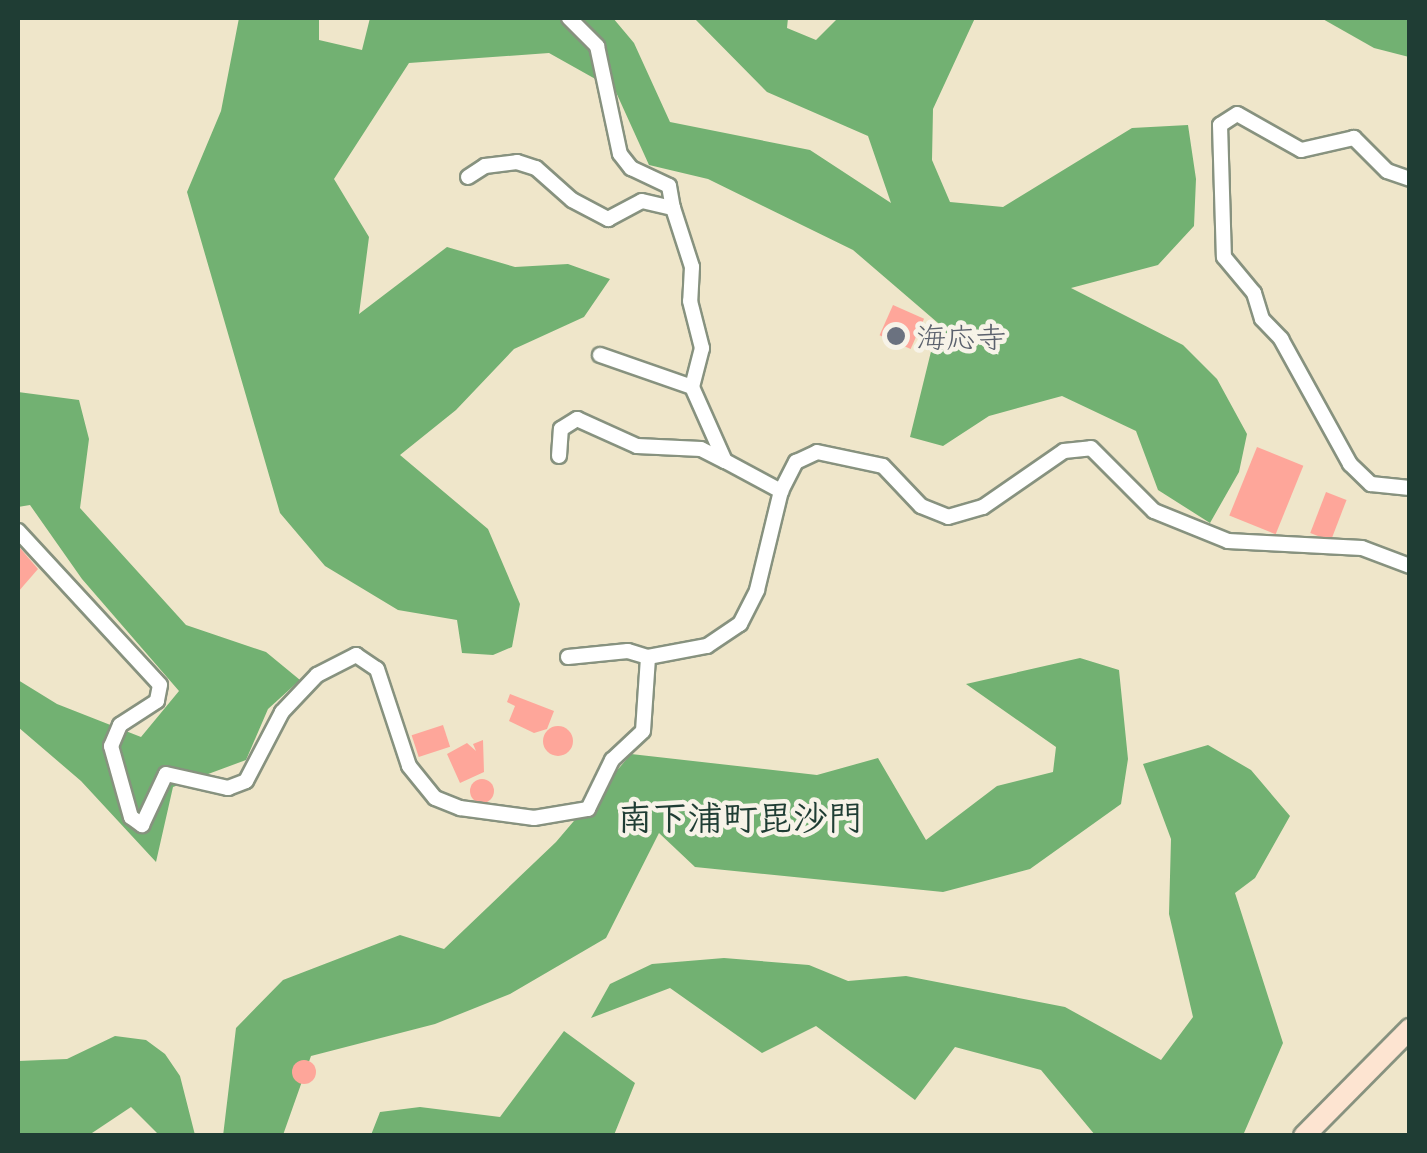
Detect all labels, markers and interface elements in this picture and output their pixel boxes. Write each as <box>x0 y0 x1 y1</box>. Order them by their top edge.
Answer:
place label: 海応寺 <box>916 318 1006 354</box>
marker: 海応寺 <box>885 325 907 347</box>
district label: 南下浦町毘沙門 <box>618 795 862 837</box>

